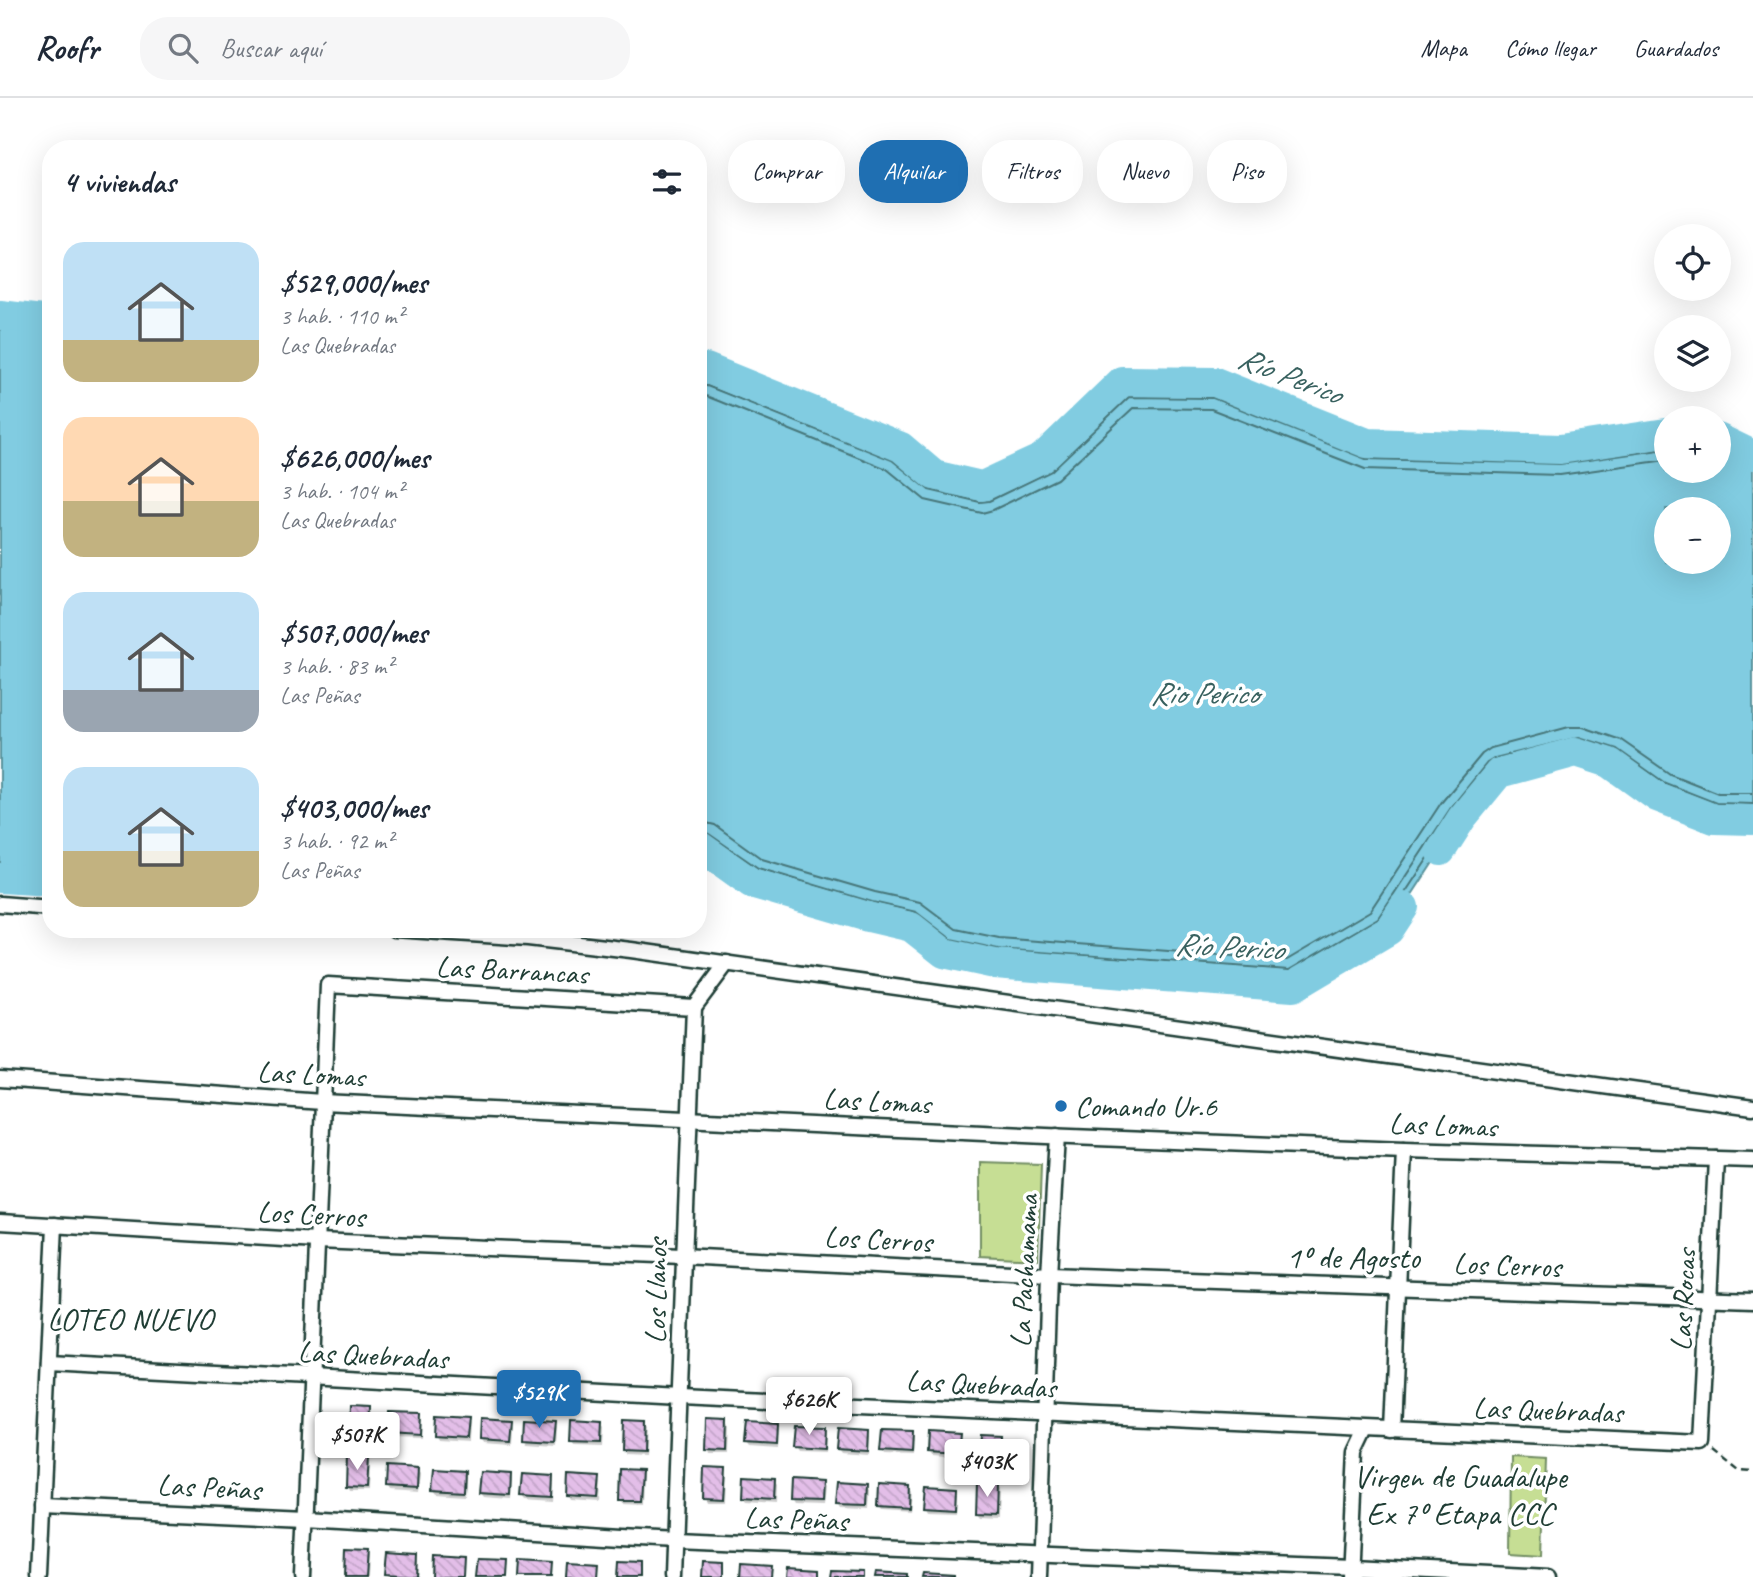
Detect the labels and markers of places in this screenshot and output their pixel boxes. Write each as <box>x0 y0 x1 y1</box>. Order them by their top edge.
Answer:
place label: Comando Ur.6 <box>1075 1087 1218 1125</box>
marker: Comando Ur.6 <box>1053 1098 1069 1114</box>
pin: $529K <box>490 1370 588 1430</box>
pin: $626K <box>760 1378 858 1437</box>
pin: $507K <box>308 1412 406 1472</box>
pin: $403K <box>938 1440 1036 1499</box>

